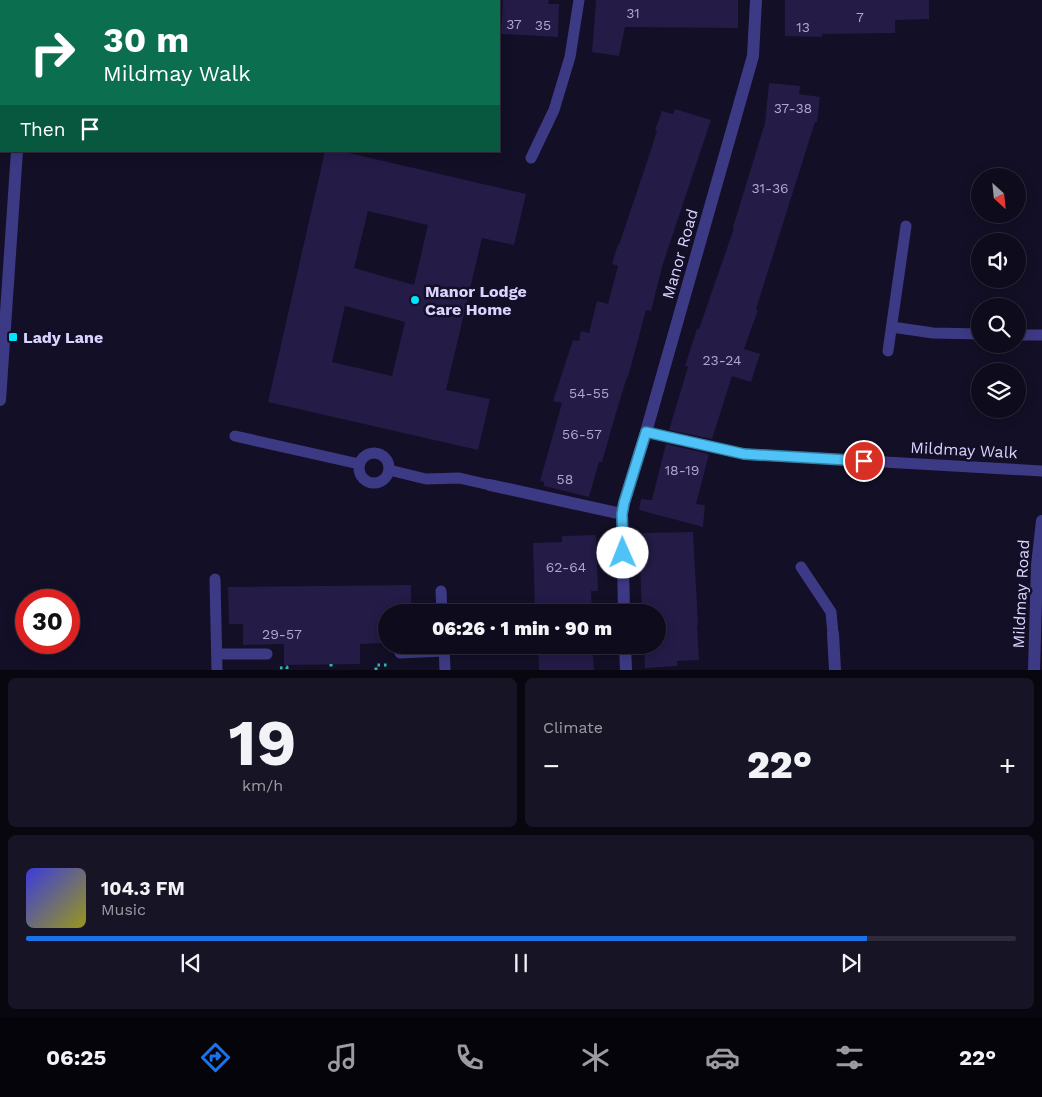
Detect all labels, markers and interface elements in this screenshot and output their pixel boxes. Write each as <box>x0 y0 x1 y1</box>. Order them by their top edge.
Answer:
house number: 31 <box>626 5 640 21</box>
house number: 7 <box>856 9 864 25</box>
house number: 37 <box>506 16 522 32</box>
house number: 35 <box>535 17 551 33</box>
text: 30 m <box>103 19 189 61</box>
house number: 13 <box>796 19 810 35</box>
icon: right <box>20 20 85 85</box>
text: Mildmay Walk <box>103 61 251 86</box>
house number: 37-38 <box>774 100 812 116</box>
icon: arrive <box>76 115 104 143</box>
text: Then <box>20 118 66 141</box>
north arrow <box>971 168 1026 222</box>
map controls <box>971 168 1026 418</box>
house number: 31-36 <box>751 180 789 196</box>
street label: Manor Road <box>658 207 702 301</box>
button: sound <box>971 233 1026 288</box>
place label: Manor Lodge Care Home <box>425 282 527 319</box>
marker: Manor Lodge Care Home <box>409 294 421 306</box>
button: search <box>971 298 1026 353</box>
place label: Lady Lane <box>23 328 103 347</box>
marker: Lady Lane <box>7 331 19 343</box>
house number: 23-24 <box>702 352 742 368</box>
button: layers <box>971 363 1026 418</box>
house number: 54-55 <box>569 385 609 401</box>
house number: 56-57 <box>562 426 602 442</box>
street label: Mildmay Walk <box>910 438 1018 462</box>
pin <box>843 440 885 482</box>
icon: arrive <box>850 447 878 475</box>
house number: 18-19 <box>665 462 699 478</box>
house number: 58 <box>557 471 573 487</box>
position arrow <box>596 526 648 578</box>
street label: Mildmay Road <box>1009 539 1033 649</box>
house number: 62-64 <box>546 559 586 575</box>
speed limit sign: 30 <box>15 589 80 654</box>
text: 06:26 · 1 min · 90 m <box>432 617 612 640</box>
house number: 29-57 <box>262 626 302 642</box>
text: 19 <box>228 705 297 781</box>
text: Climate <box>543 718 603 737</box>
text: 22° <box>747 743 812 787</box>
text: − <box>543 749 560 782</box>
text: + <box>999 749 1016 782</box>
text: km/h <box>242 776 283 795</box>
text: 104.3 FM <box>101 877 185 900</box>
text: Music <box>101 900 146 919</box>
icon: previous <box>177 949 205 977</box>
icon: pause <box>507 949 535 977</box>
icon: next <box>837 949 865 977</box>
icon: directions <box>198 1040 233 1075</box>
icon: music <box>325 1040 360 1075</box>
icon: phone <box>452 1040 487 1075</box>
icon: climate <box>578 1040 613 1075</box>
icon: car <box>705 1040 740 1075</box>
icon: filters <box>832 1040 867 1075</box>
text: 06:25 <box>46 1045 106 1070</box>
text: 22° <box>959 1045 996 1070</box>

